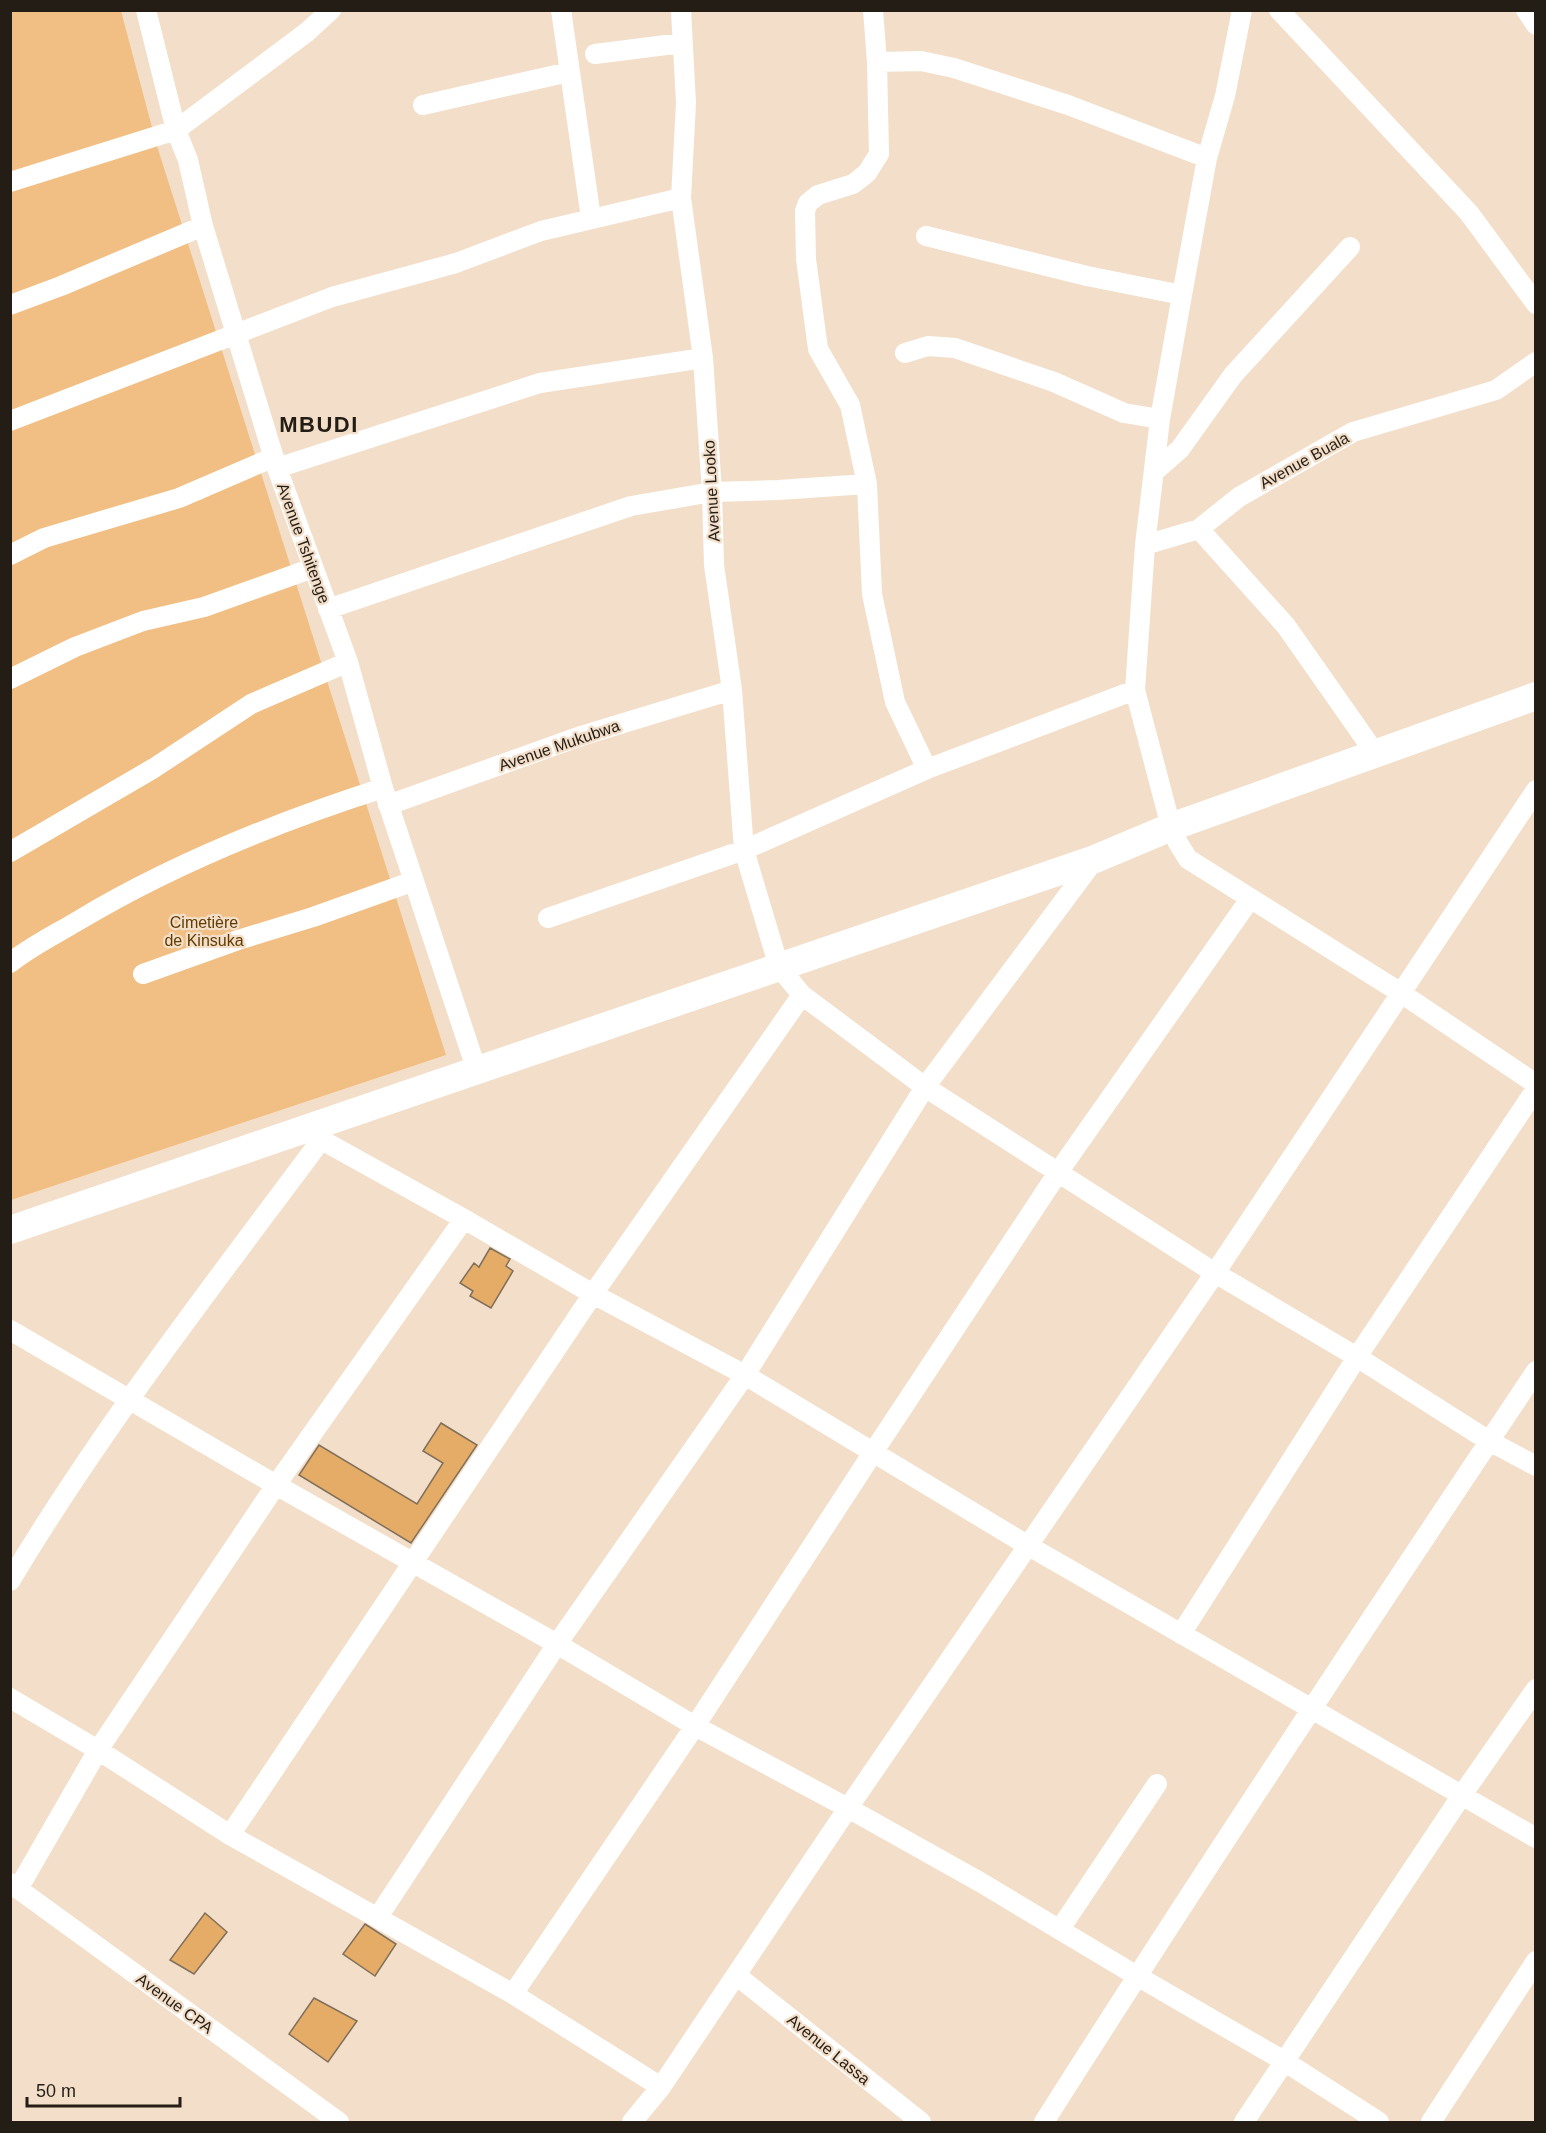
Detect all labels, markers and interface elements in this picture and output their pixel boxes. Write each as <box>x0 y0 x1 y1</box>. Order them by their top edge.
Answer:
district label: MBUDI <box>279 412 359 437</box>
street label: Avenue Buala <box>1257 429 1352 492</box>
street label: Avenue Looko <box>700 439 723 542</box>
street label: Avenue Tshitenge <box>274 481 333 606</box>
street label: Avenue Mukubwa <box>496 717 622 774</box>
park label: Cimetière de Kinsuka <box>164 914 244 949</box>
street label: Avenue CPA <box>133 1970 216 2037</box>
street label: Avenue Lassa <box>784 2011 873 2088</box>
scale bar <box>27 2070 180 2108</box>
text: 50 m <box>36 2081 76 2101</box>

